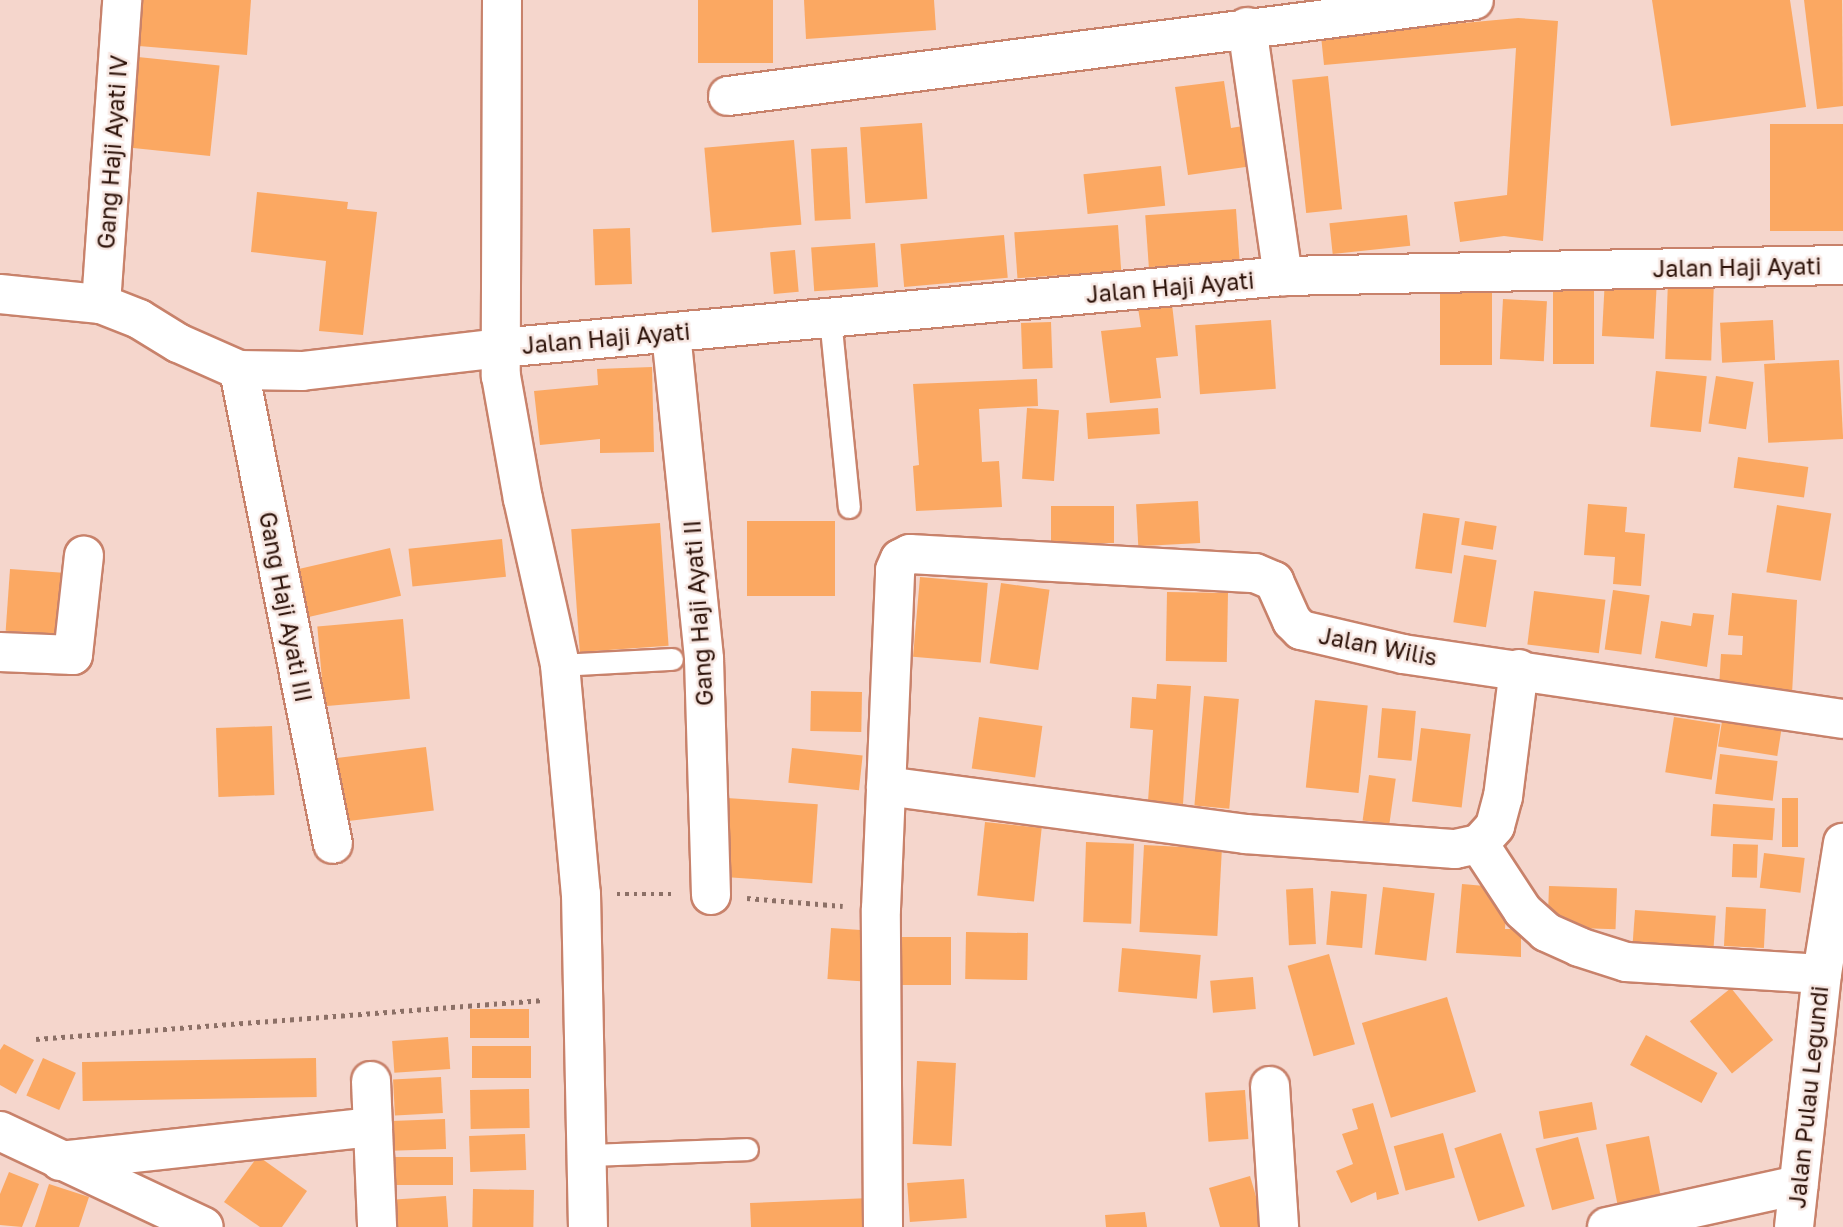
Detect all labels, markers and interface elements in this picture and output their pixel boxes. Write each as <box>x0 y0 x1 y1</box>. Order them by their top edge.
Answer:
street label: Gang Haji Ayati IV <box>91 54 133 250</box>
street label: Jalan Haji Ayati <box>1652 252 1822 282</box>
street label: Jalan Haji Ayati <box>1085 266 1255 308</box>
street label: Jalan Haji Ayati <box>521 317 691 359</box>
street label: Gang Haji Ayati III <box>254 509 318 705</box>
street label: Gang Haji Ayati II <box>678 519 718 707</box>
street label: Jalan Wilis <box>1316 621 1440 671</box>
street label: Jalan Pulau Legundi <box>1783 984 1833 1210</box>

